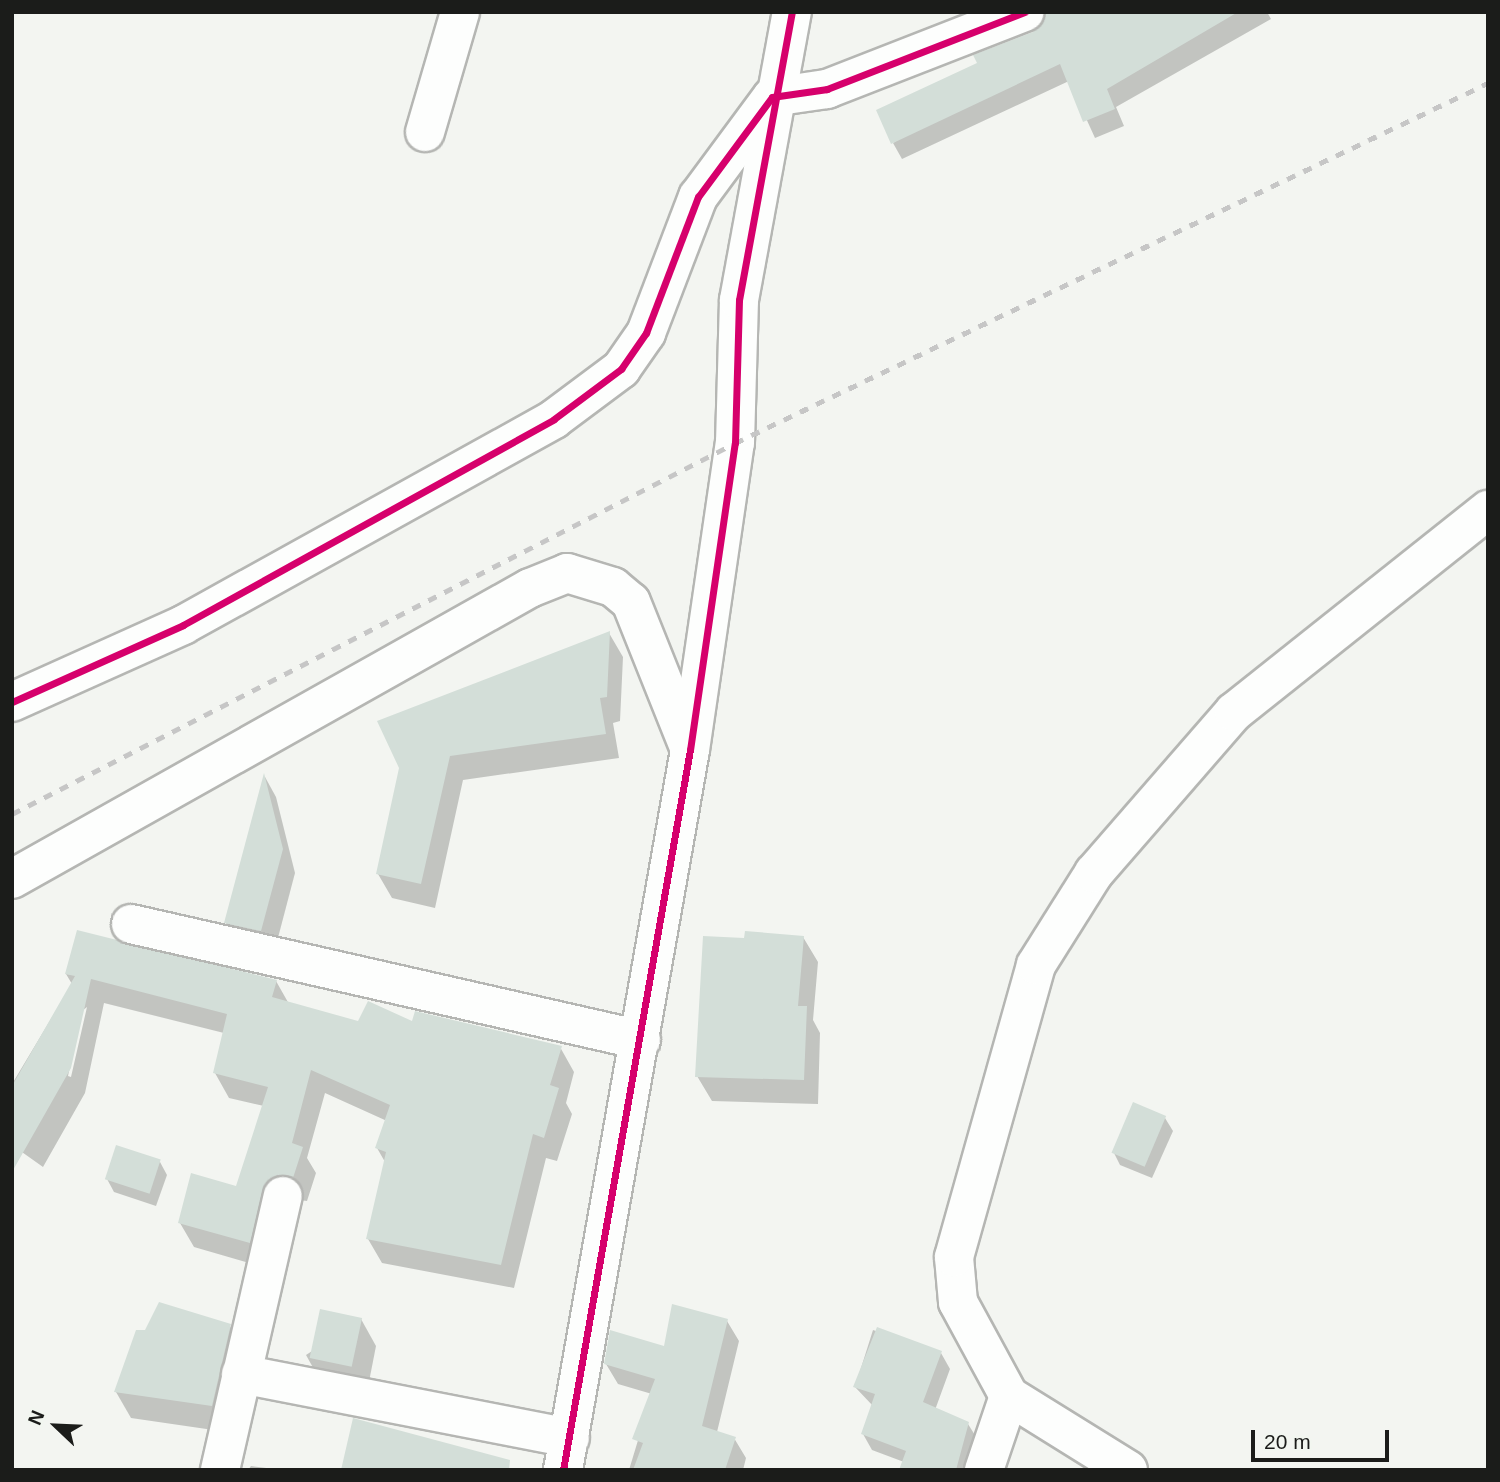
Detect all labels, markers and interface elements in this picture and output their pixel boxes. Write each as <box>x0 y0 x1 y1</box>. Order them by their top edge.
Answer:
north arrow <box>21 1391 91 1461</box>
text: N <box>24 1407 49 1428</box>
scale bar <box>1255 1416 1393 1460</box>
text: 20 m <box>1264 1430 1311 1453</box>

